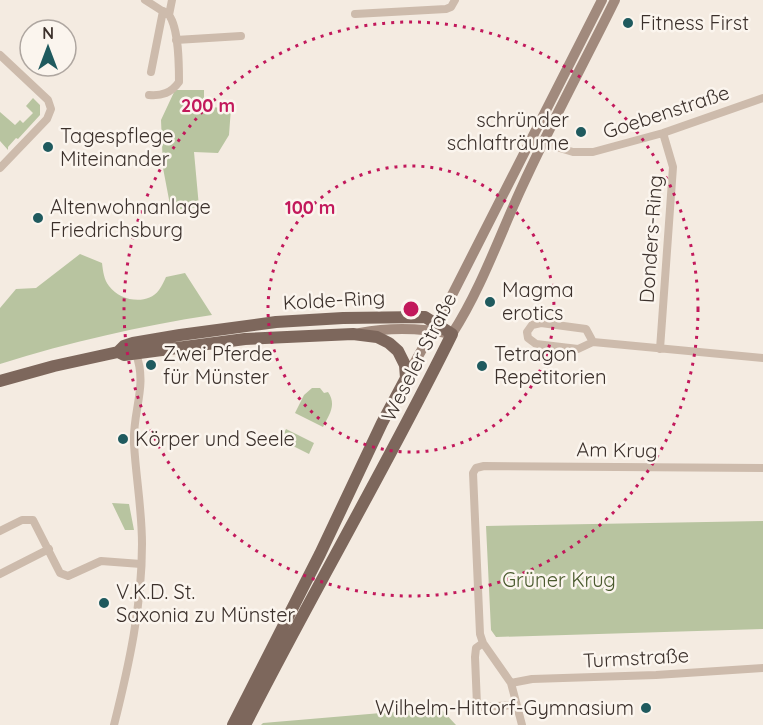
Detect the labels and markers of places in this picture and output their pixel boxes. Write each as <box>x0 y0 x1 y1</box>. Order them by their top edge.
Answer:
place label: Fitness First <box>640 10 749 35</box>
marker: Fitness First <box>621 16 635 30</box>
place label: schründer schlafträume <box>447 107 569 155</box>
place label: Tagespflege Miteinander <box>60 123 173 171</box>
marker: schründer schlafträume <box>574 125 588 139</box>
marker: Tagespflege Miteinander <box>41 140 55 154</box>
place label: Altenwohnanlage Friedrichsburg <box>50 194 211 242</box>
marker: Altenwohnanlage Friedrichsburg <box>31 211 45 225</box>
place label: Magma erotics <box>502 277 574 325</box>
marker: Magma erotics <box>483 295 497 309</box>
centre of rings <box>401 299 421 319</box>
place label: Zwei Pferde für Münster <box>163 341 272 389</box>
place label: Tetragon Repetitorien <box>494 341 607 389</box>
marker: Zwei Pferde für Münster <box>144 358 158 372</box>
marker: Tetragon Repetitorien <box>475 359 489 373</box>
place label: Körper und Seele <box>135 426 295 451</box>
marker: Körper und Seele <box>116 432 130 446</box>
place label: V.K.D. St. Saxonia zu Münster <box>116 579 296 627</box>
marker: V.K.D. St. Saxonia zu Münster <box>97 596 111 610</box>
place label: Wilhelm-Hittorf-Gymnasium <box>375 695 634 720</box>
marker: Wilhelm-Hittorf-Gymnasium <box>639 701 653 715</box>

